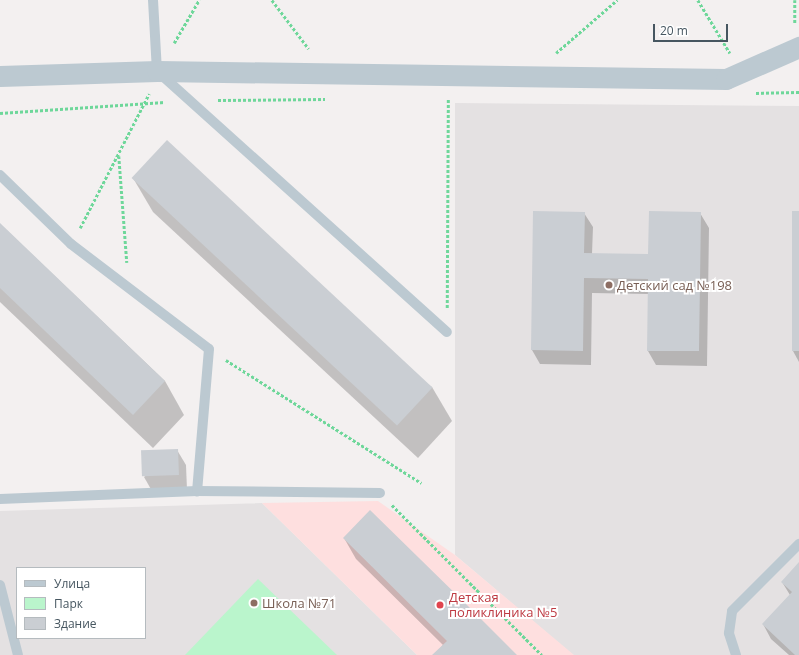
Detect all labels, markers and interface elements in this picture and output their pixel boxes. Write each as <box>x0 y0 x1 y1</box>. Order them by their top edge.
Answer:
scale bar <box>655 16 730 42</box>
text: 20 m <box>660 22 688 39</box>
place label: Детский сад №198 <box>617 277 732 293</box>
marker: Детский сад №198 <box>604 280 614 290</box>
legend <box>16 567 146 639</box>
text: Улица <box>54 575 90 592</box>
place label: Детская поликлиника №5 <box>449 590 557 621</box>
text: Парк <box>54 595 83 612</box>
place label: Школа №71 <box>262 595 336 611</box>
marker: Школа №71 <box>249 598 259 608</box>
marker: Детская поликлиника №5 <box>434 599 446 611</box>
text: Здание <box>54 615 97 632</box>

